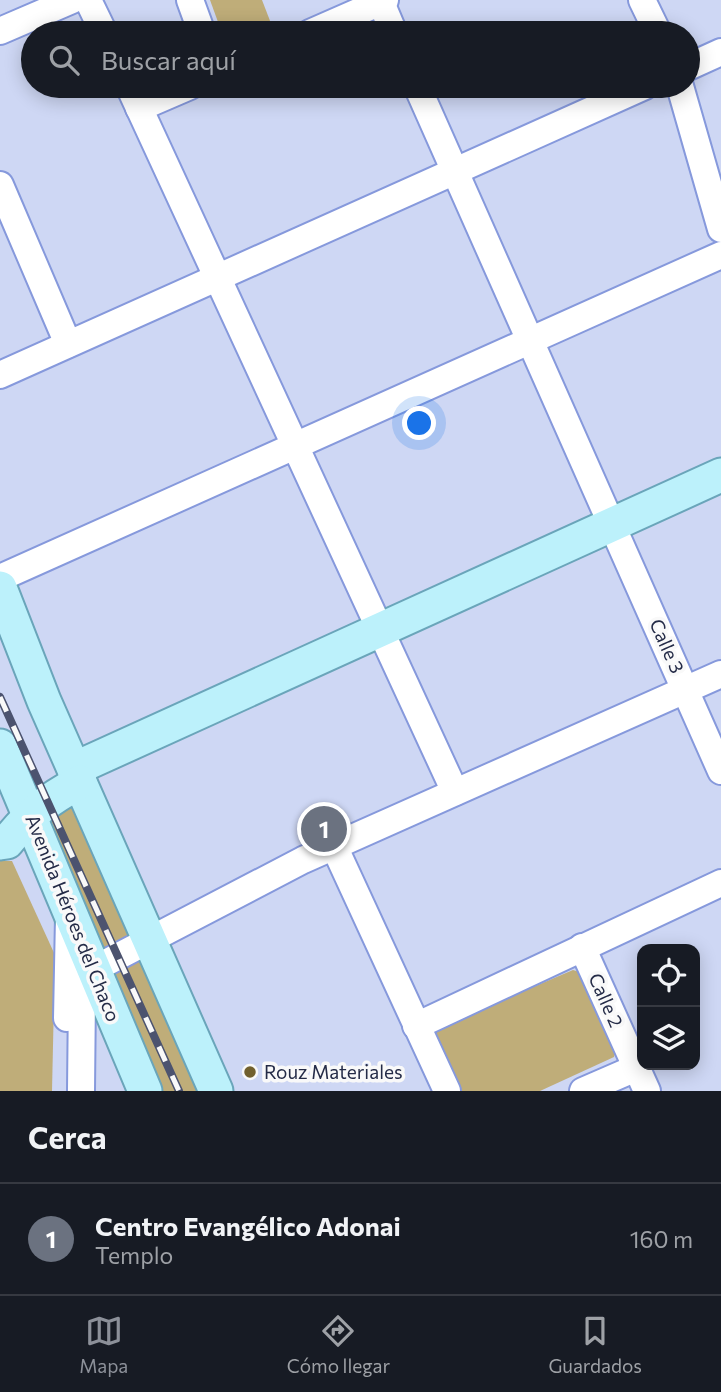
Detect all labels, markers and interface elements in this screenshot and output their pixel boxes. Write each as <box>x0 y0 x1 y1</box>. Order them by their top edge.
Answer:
search box <box>21 21 700 98</box>
icon: search <box>45 41 83 79</box>
text: Buscar aquí <box>101 44 236 75</box>
your location <box>402 406 436 440</box>
street label: Calle 3 <box>645 615 690 677</box>
pin: 1 <box>301 803 347 855</box>
street label: Avenida Héroes del Chaco <box>21 811 126 1025</box>
map controls <box>637 944 700 1070</box>
button: locate <box>637 944 700 1007</box>
street label: Calle 2 <box>584 969 629 1030</box>
button: layers <box>637 1007 700 1070</box>
place label: Rouz Materiales <box>264 1060 403 1083</box>
marker: Rouz Materiales <box>242 1064 258 1080</box>
text: Cerca <box>28 1118 107 1155</box>
text: Centro Evangélico Adonai <box>95 1210 401 1241</box>
text: 1 <box>46 1225 56 1253</box>
text: 160 m <box>630 1225 693 1253</box>
text: Templo <box>95 1241 173 1269</box>
tab: Mapa <box>79 1312 128 1377</box>
tab: Cómo llegar <box>287 1312 390 1377</box>
tab: Guardados <box>548 1312 642 1377</box>

